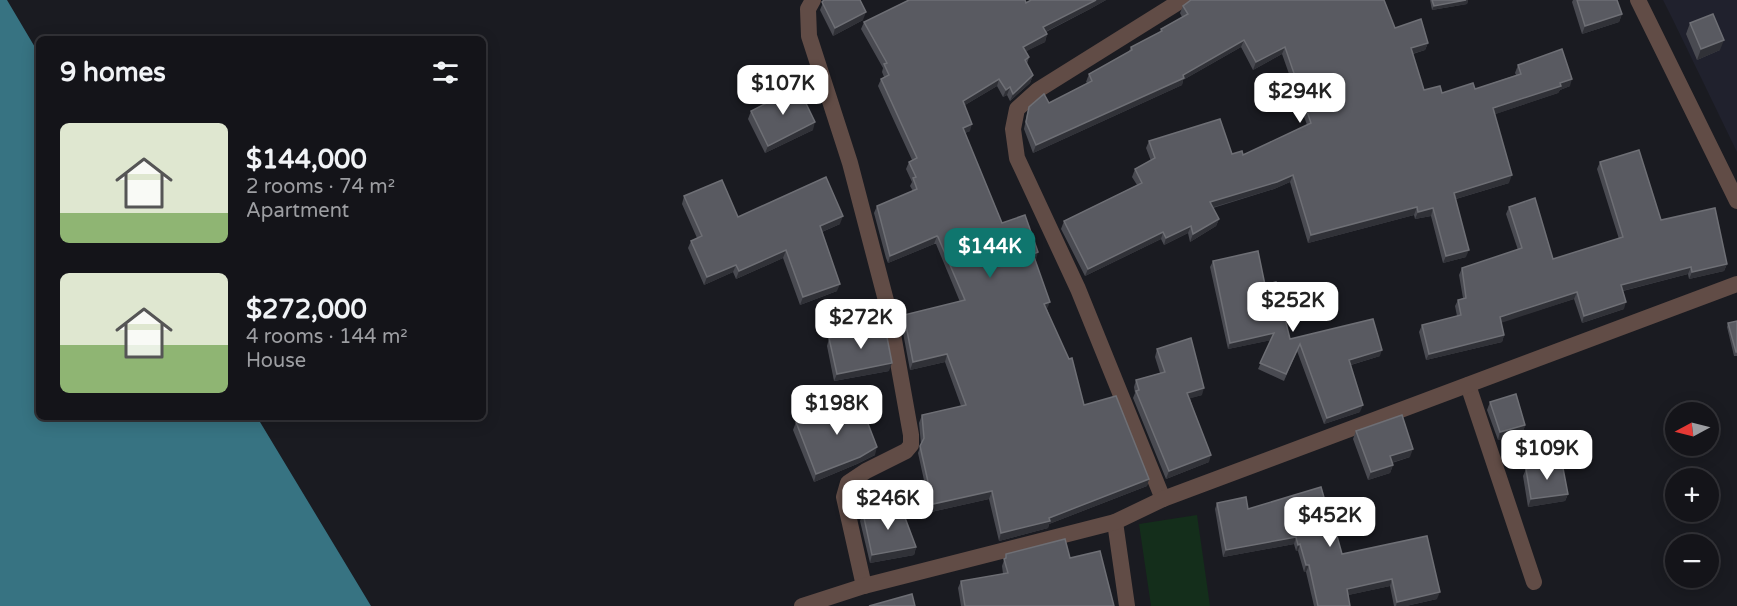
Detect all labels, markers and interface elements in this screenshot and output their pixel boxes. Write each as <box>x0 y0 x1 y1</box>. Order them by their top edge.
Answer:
icon: filters <box>429 56 462 89</box>
text: 9 homes <box>60 57 166 88</box>
pin: $107K <box>741 65 825 116</box>
text: $107K <box>751 72 815 96</box>
pin: $294K <box>1258 73 1342 124</box>
text: $294K <box>1268 80 1332 104</box>
text: $144,000 <box>246 144 367 175</box>
icon: home <box>108 147 180 219</box>
text: 2 rooms · 74 m² <box>246 175 395 199</box>
text: Apartment <box>246 199 349 223</box>
pin: $144K <box>948 228 1032 279</box>
text: $144K <box>958 235 1022 259</box>
pin: $252K <box>1251 282 1335 333</box>
text: $252K <box>1261 289 1325 313</box>
text: $272,000 <box>246 294 367 325</box>
icon: home <box>108 297 180 369</box>
pin: $272K <box>819 299 903 350</box>
text: $272K <box>829 306 893 330</box>
text: 4 rooms · 144 m² <box>246 325 408 349</box>
text: House <box>246 349 306 373</box>
pin: $198K <box>795 385 879 436</box>
text: $198K <box>805 392 869 416</box>
north arrow <box>1665 402 1719 456</box>
map controls <box>1665 402 1719 588</box>
pin: $109K <box>1505 430 1589 481</box>
text: $109K <box>1515 437 1579 461</box>
button: + <box>1665 468 1719 522</box>
pin: $246K <box>846 480 930 531</box>
text: $246K <box>856 487 920 511</box>
pin: $452K <box>1288 497 1372 548</box>
text: $452K <box>1298 504 1362 528</box>
button: − <box>1665 534 1719 588</box>

